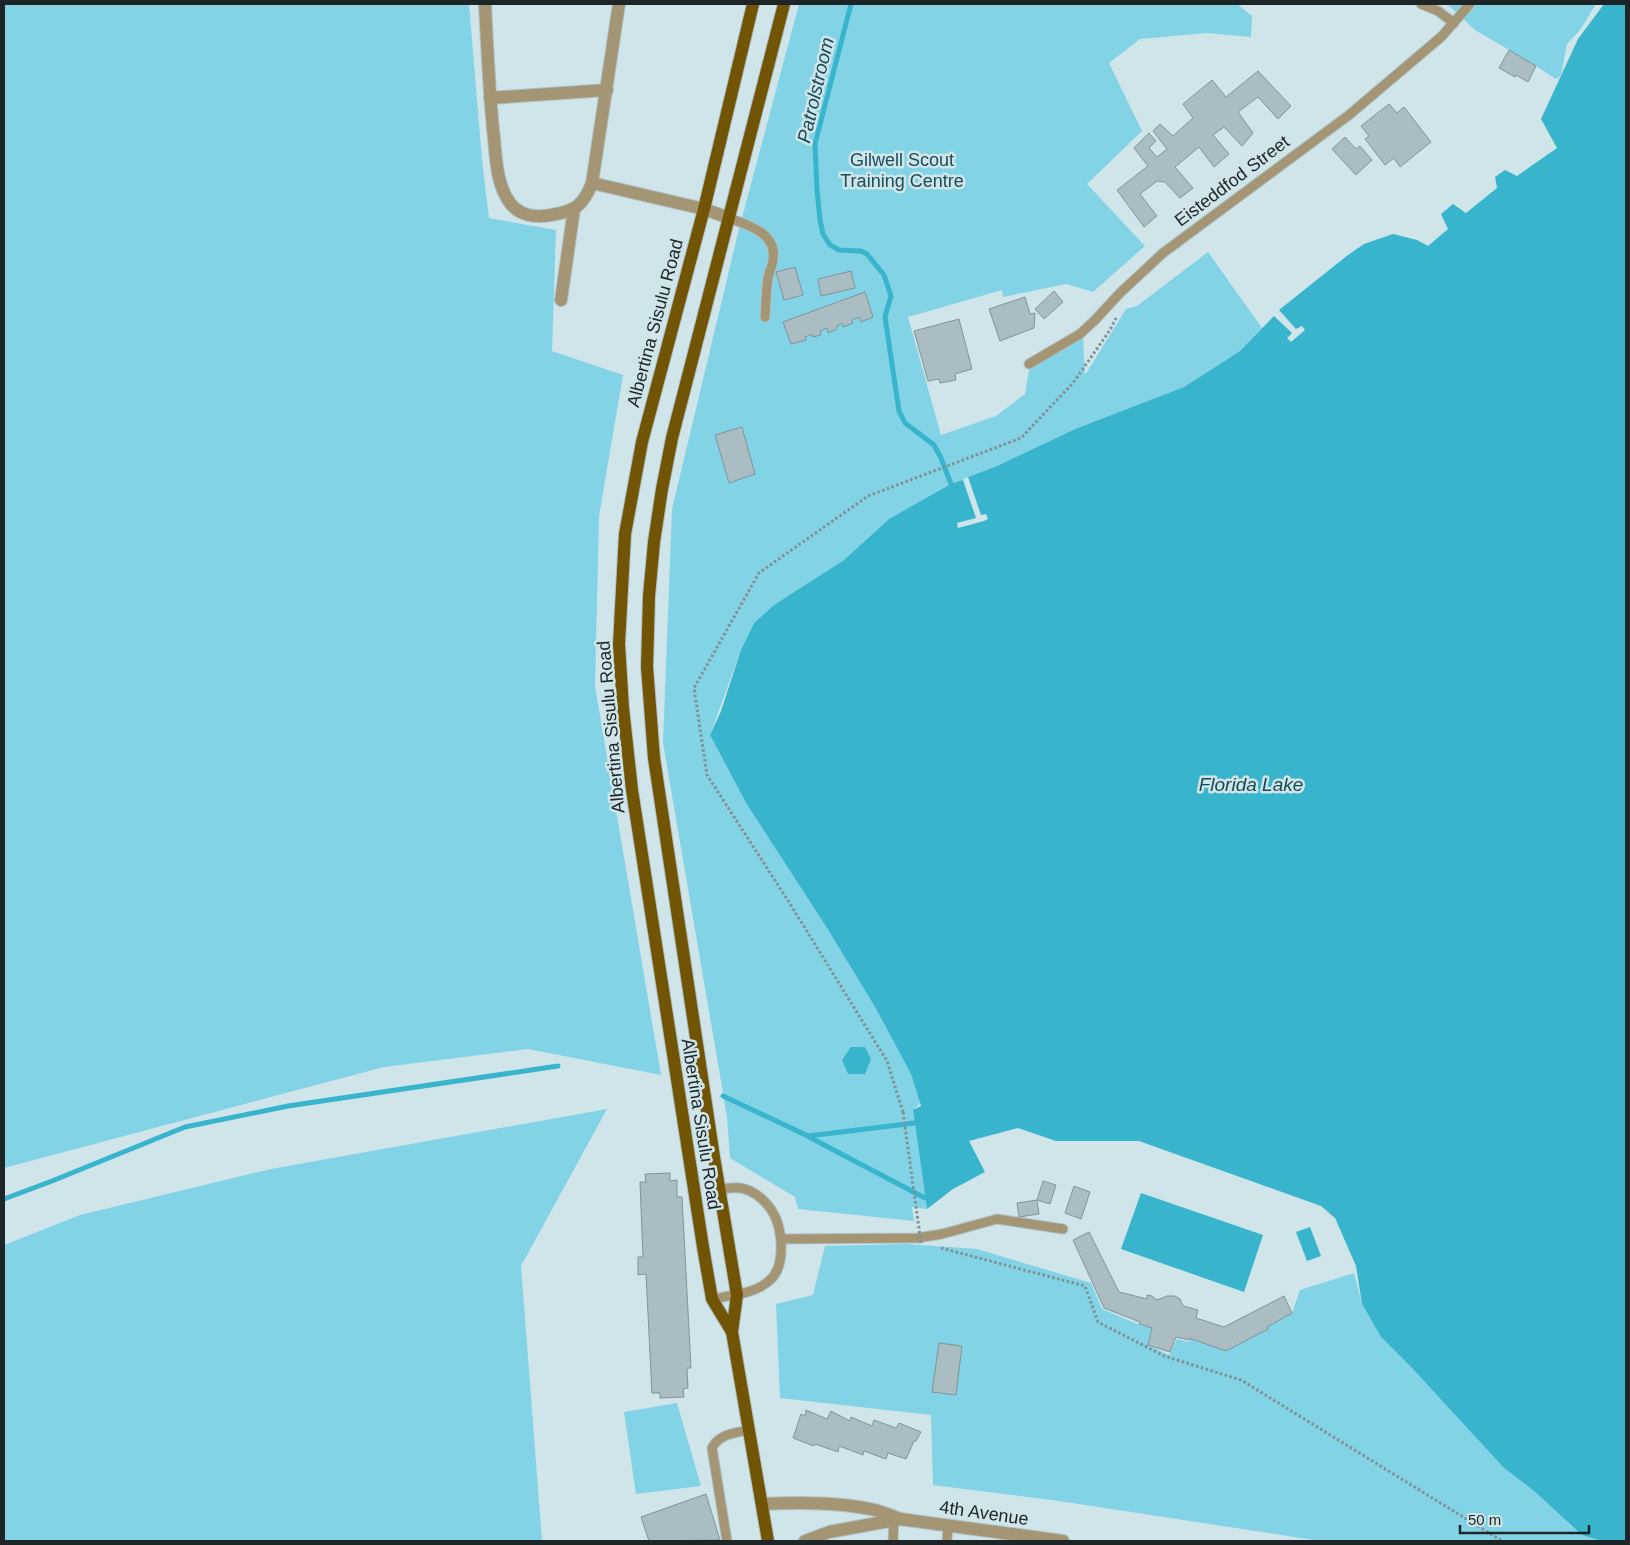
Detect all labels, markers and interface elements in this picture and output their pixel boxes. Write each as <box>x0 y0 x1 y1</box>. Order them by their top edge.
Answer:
water label: Patrolstroom <box>793 35 838 145</box>
street label: Eisteddfod Street <box>1171 131 1293 231</box>
park label: Gilwell Scout Training Centre <box>840 150 964 191</box>
street label: Albertina Sisulu Road <box>623 237 687 409</box>
street label: Albertina Sisulu Road <box>593 640 629 814</box>
water label: Florida Lake <box>1199 774 1303 795</box>
street label: Albertina Sisulu Road <box>678 1037 724 1211</box>
street label: 4th Avenue <box>938 1497 1030 1529</box>
scale bar <box>1460 1502 1589 1534</box>
text: 50 m <box>1468 1511 1501 1528</box>

